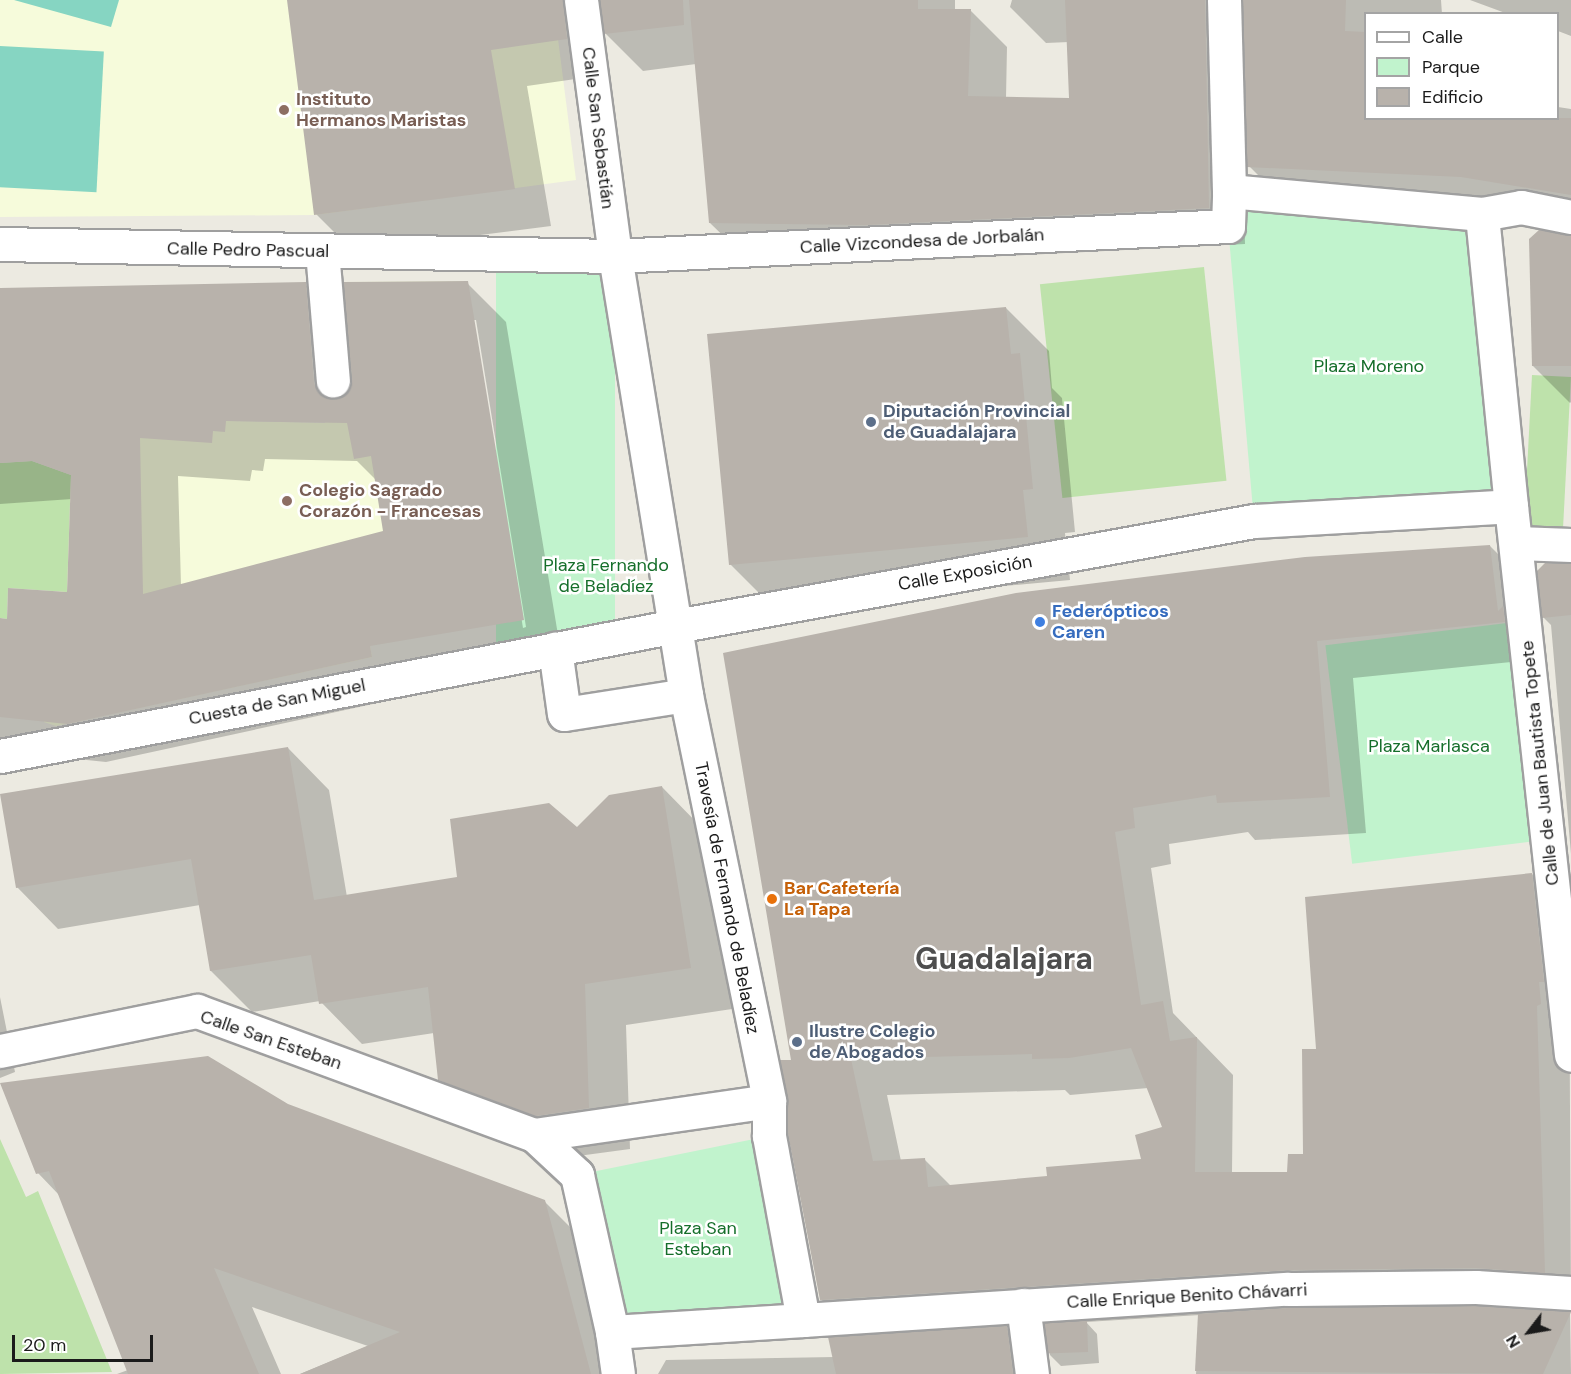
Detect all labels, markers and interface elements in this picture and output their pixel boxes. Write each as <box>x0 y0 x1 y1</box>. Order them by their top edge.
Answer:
legend <box>1364 12 1559 120</box>
text: Calle <box>1422 25 1463 49</box>
street label: Calle San Sebastián <box>577 46 619 210</box>
text: Parque <box>1422 55 1480 79</box>
text: Edificio <box>1422 85 1483 109</box>
place label: Instituto Hermanos Maristas <box>296 89 466 132</box>
marker: Instituto Hermanos Maristas <box>277 103 291 117</box>
street label: Calle Vizcondesa de Jorbalán <box>799 224 1045 258</box>
street label: Calle Pedro Pascual <box>167 238 329 262</box>
park label: Plaza Moreno <box>1314 355 1424 377</box>
place label: Diputación Provincial de Guadalajara <box>883 401 1070 444</box>
marker: Diputación Provincial de Guadalajara <box>864 415 878 429</box>
place label: Colegio Sagrado Corazón - Francesas <box>299 480 481 522</box>
marker: Colegio Sagrado Corazón - Francesas <box>280 494 294 508</box>
street label: Calle Exposición <box>896 551 1034 595</box>
park label: Plaza Fernando de Beladíez <box>543 555 669 598</box>
place label: Federópticos Caren <box>1052 601 1169 644</box>
marker: Federópticos Caren <box>1033 615 1047 629</box>
street label: Calle de Juan Bautista Topete <box>1516 639 1564 887</box>
street label: Cuesta de San Miguel <box>187 674 367 730</box>
park label: Plaza Marlasca <box>1368 735 1490 757</box>
street label: Travesía de Fernando de Beladíez <box>690 760 764 1036</box>
place label: Bar Cafetería La Tapa <box>784 878 900 920</box>
marker: Bar Cafetería La Tapa <box>765 892 779 906</box>
district label: Guadalajara <box>915 941 1093 977</box>
street label: Calle San Esteban <box>197 1006 345 1074</box>
place label: Ilustre Colegio de Abogados <box>809 1021 935 1064</box>
marker: Ilustre Colegio de Abogados <box>790 1035 804 1049</box>
park label: Plaza San Esteban <box>659 1218 737 1260</box>
street label: Calle Enrique Benito Chávarri <box>1066 1279 1308 1313</box>
north arrow <box>1499 1302 1559 1362</box>
scale bar <box>15 1323 156 1361</box>
text: N <box>1501 1331 1525 1352</box>
text: 20 m <box>23 1333 66 1357</box>

